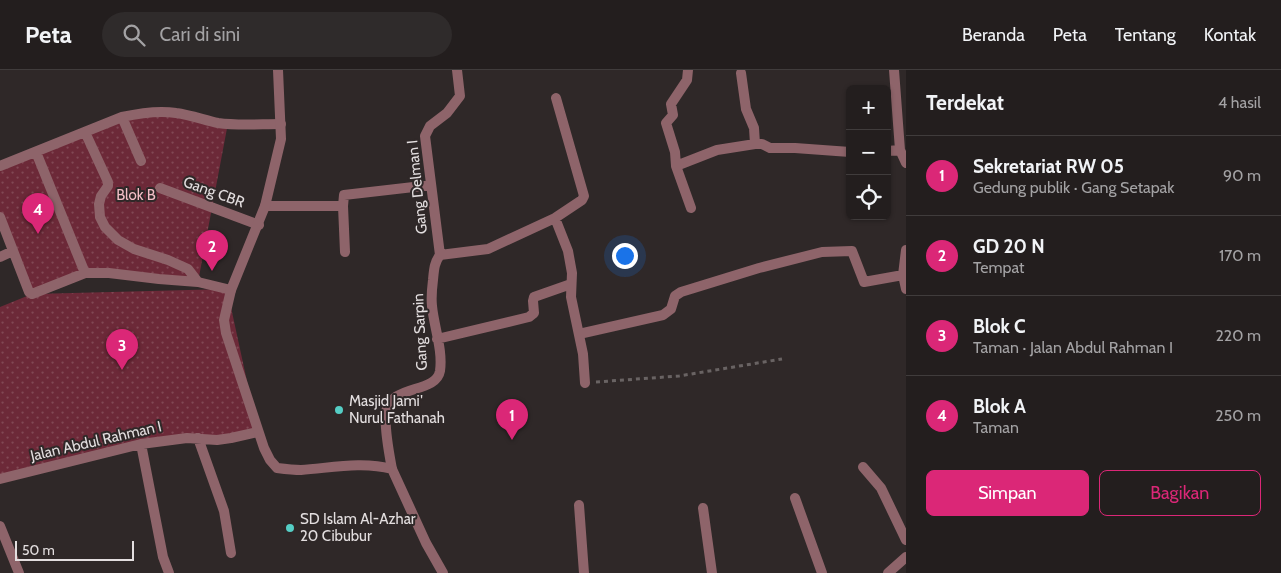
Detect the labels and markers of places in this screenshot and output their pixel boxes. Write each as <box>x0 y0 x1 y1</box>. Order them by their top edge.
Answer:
pin: 4 <box>22 193 54 234</box>
pin: 2 <box>196 230 228 271</box>
pin: 3 <box>106 329 138 370</box>
place label: Masjid Jami' Nurul Fathanah <box>349 392 445 427</box>
pin: 1 <box>496 399 528 440</box>
marker: Masjid Jami' Nurul Fathanah <box>333 404 345 416</box>
place label: SD Islam Al-Azhar 20 Cibubur <box>300 510 416 545</box>
marker: SD Islam Al-Azhar 20 Cibubur <box>284 522 296 534</box>

